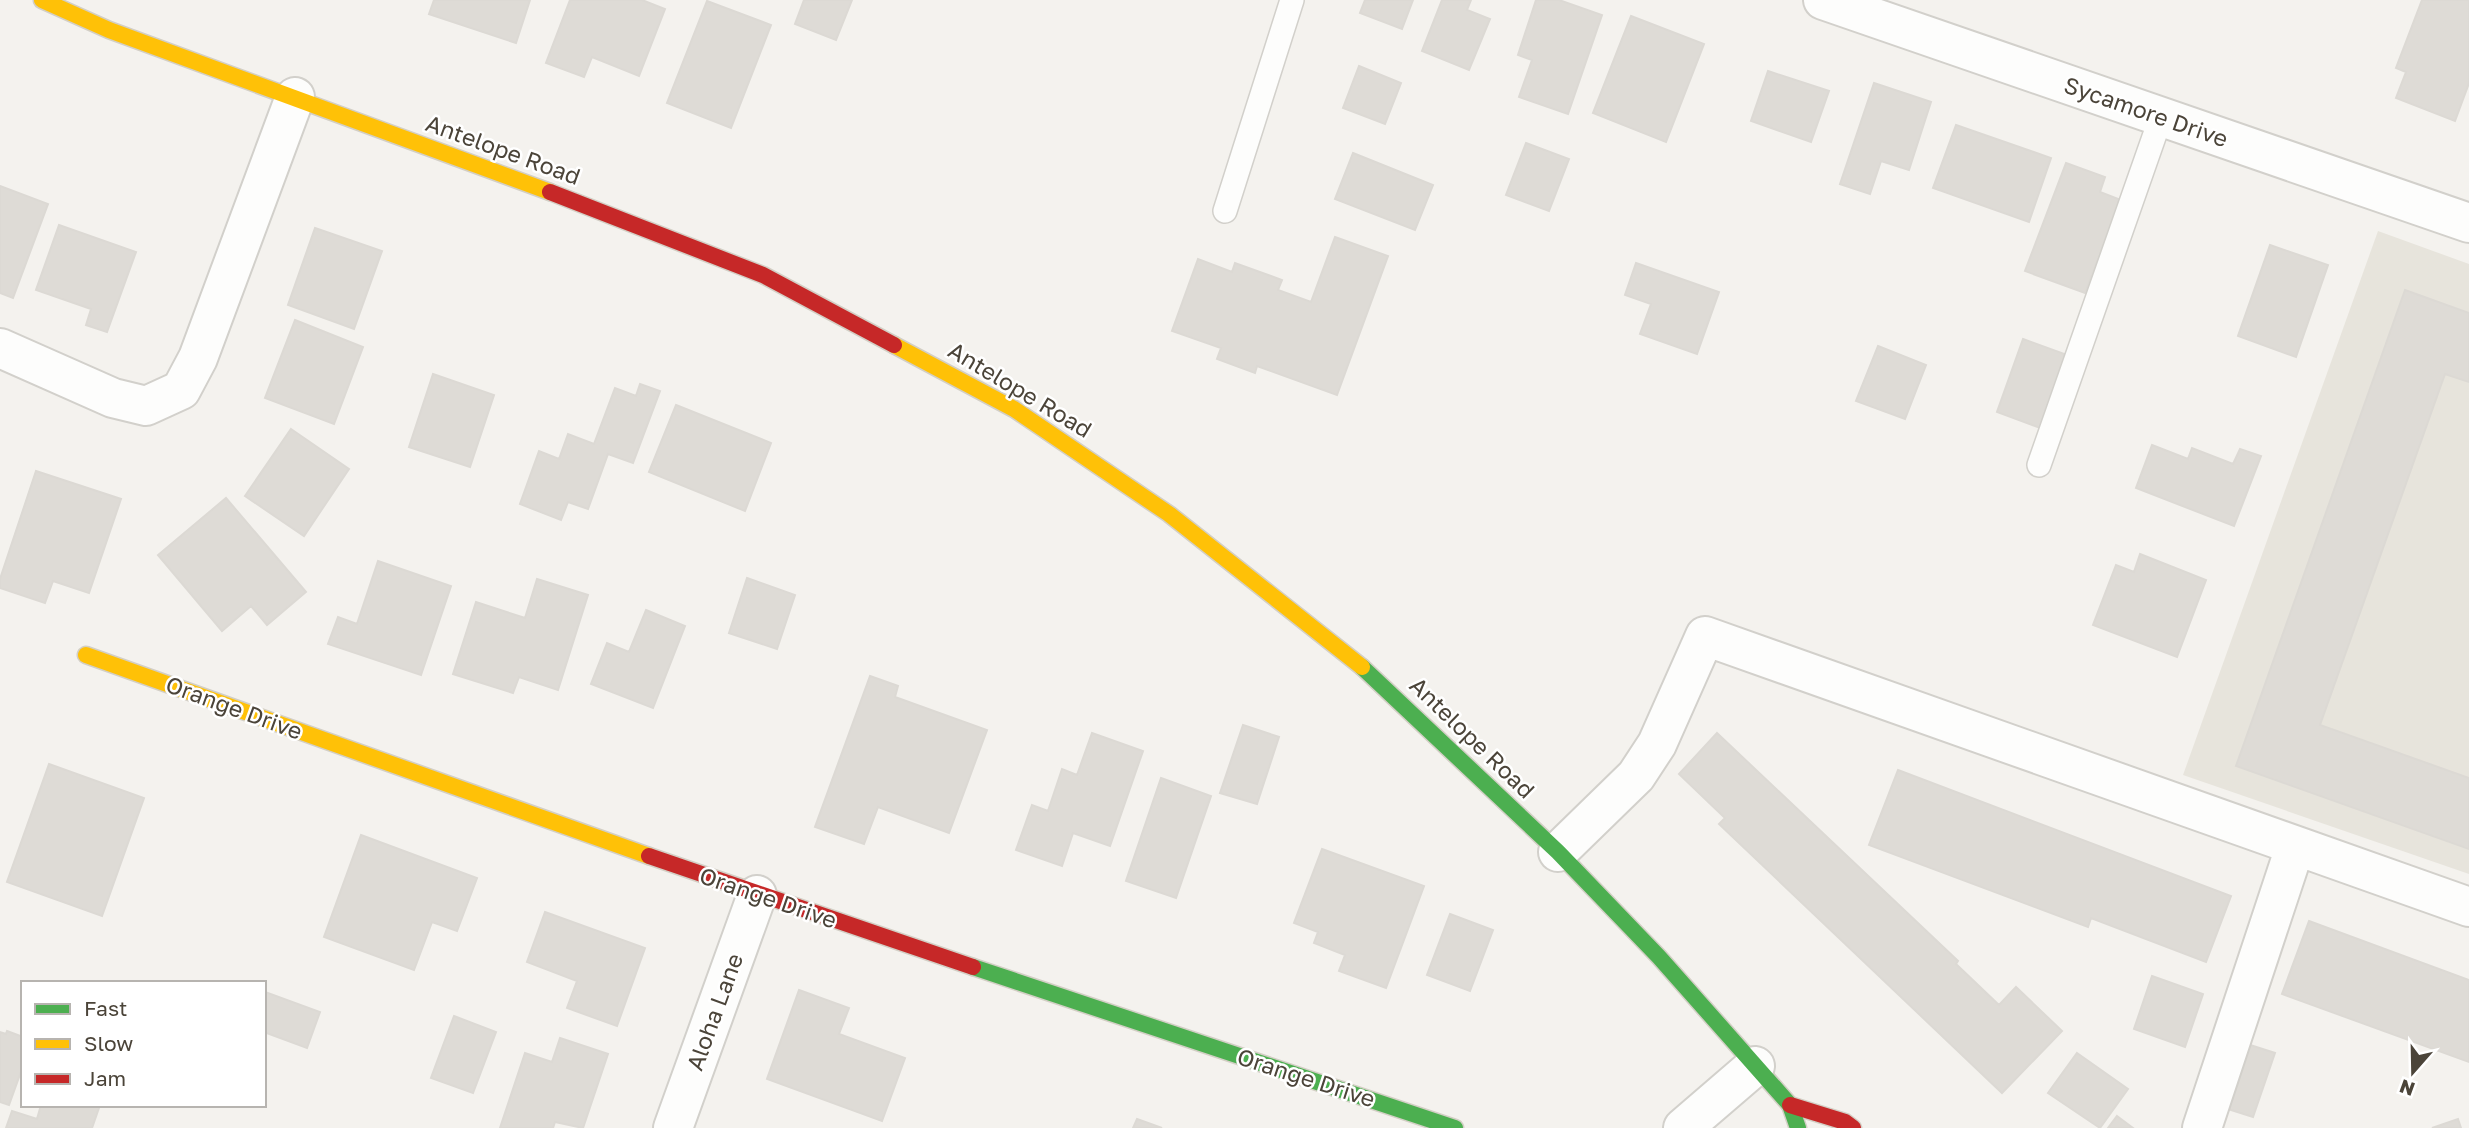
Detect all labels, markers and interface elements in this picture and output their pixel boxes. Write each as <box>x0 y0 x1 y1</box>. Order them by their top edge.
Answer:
street label: Sycamore Drive <box>2061 70 2232 152</box>
street label: Antelope Road <box>422 108 584 190</box>
street label: Antelope Road <box>944 335 1097 443</box>
street label: Orange Drive <box>162 669 306 745</box>
street label: Antelope Road <box>1405 671 1541 804</box>
street label: Orange Drive <box>696 861 841 934</box>
street label: Aloha Lane <box>680 949 748 1074</box>
legend <box>21 981 266 1107</box>
text: Fast <box>84 995 127 1021</box>
text: Slow <box>84 1030 133 1056</box>
north arrow <box>2378 1037 2448 1107</box>
street label: Orange Drive <box>1234 1042 1379 1112</box>
text: Jam <box>84 1065 126 1091</box>
text: N <box>2396 1075 2418 1102</box>

